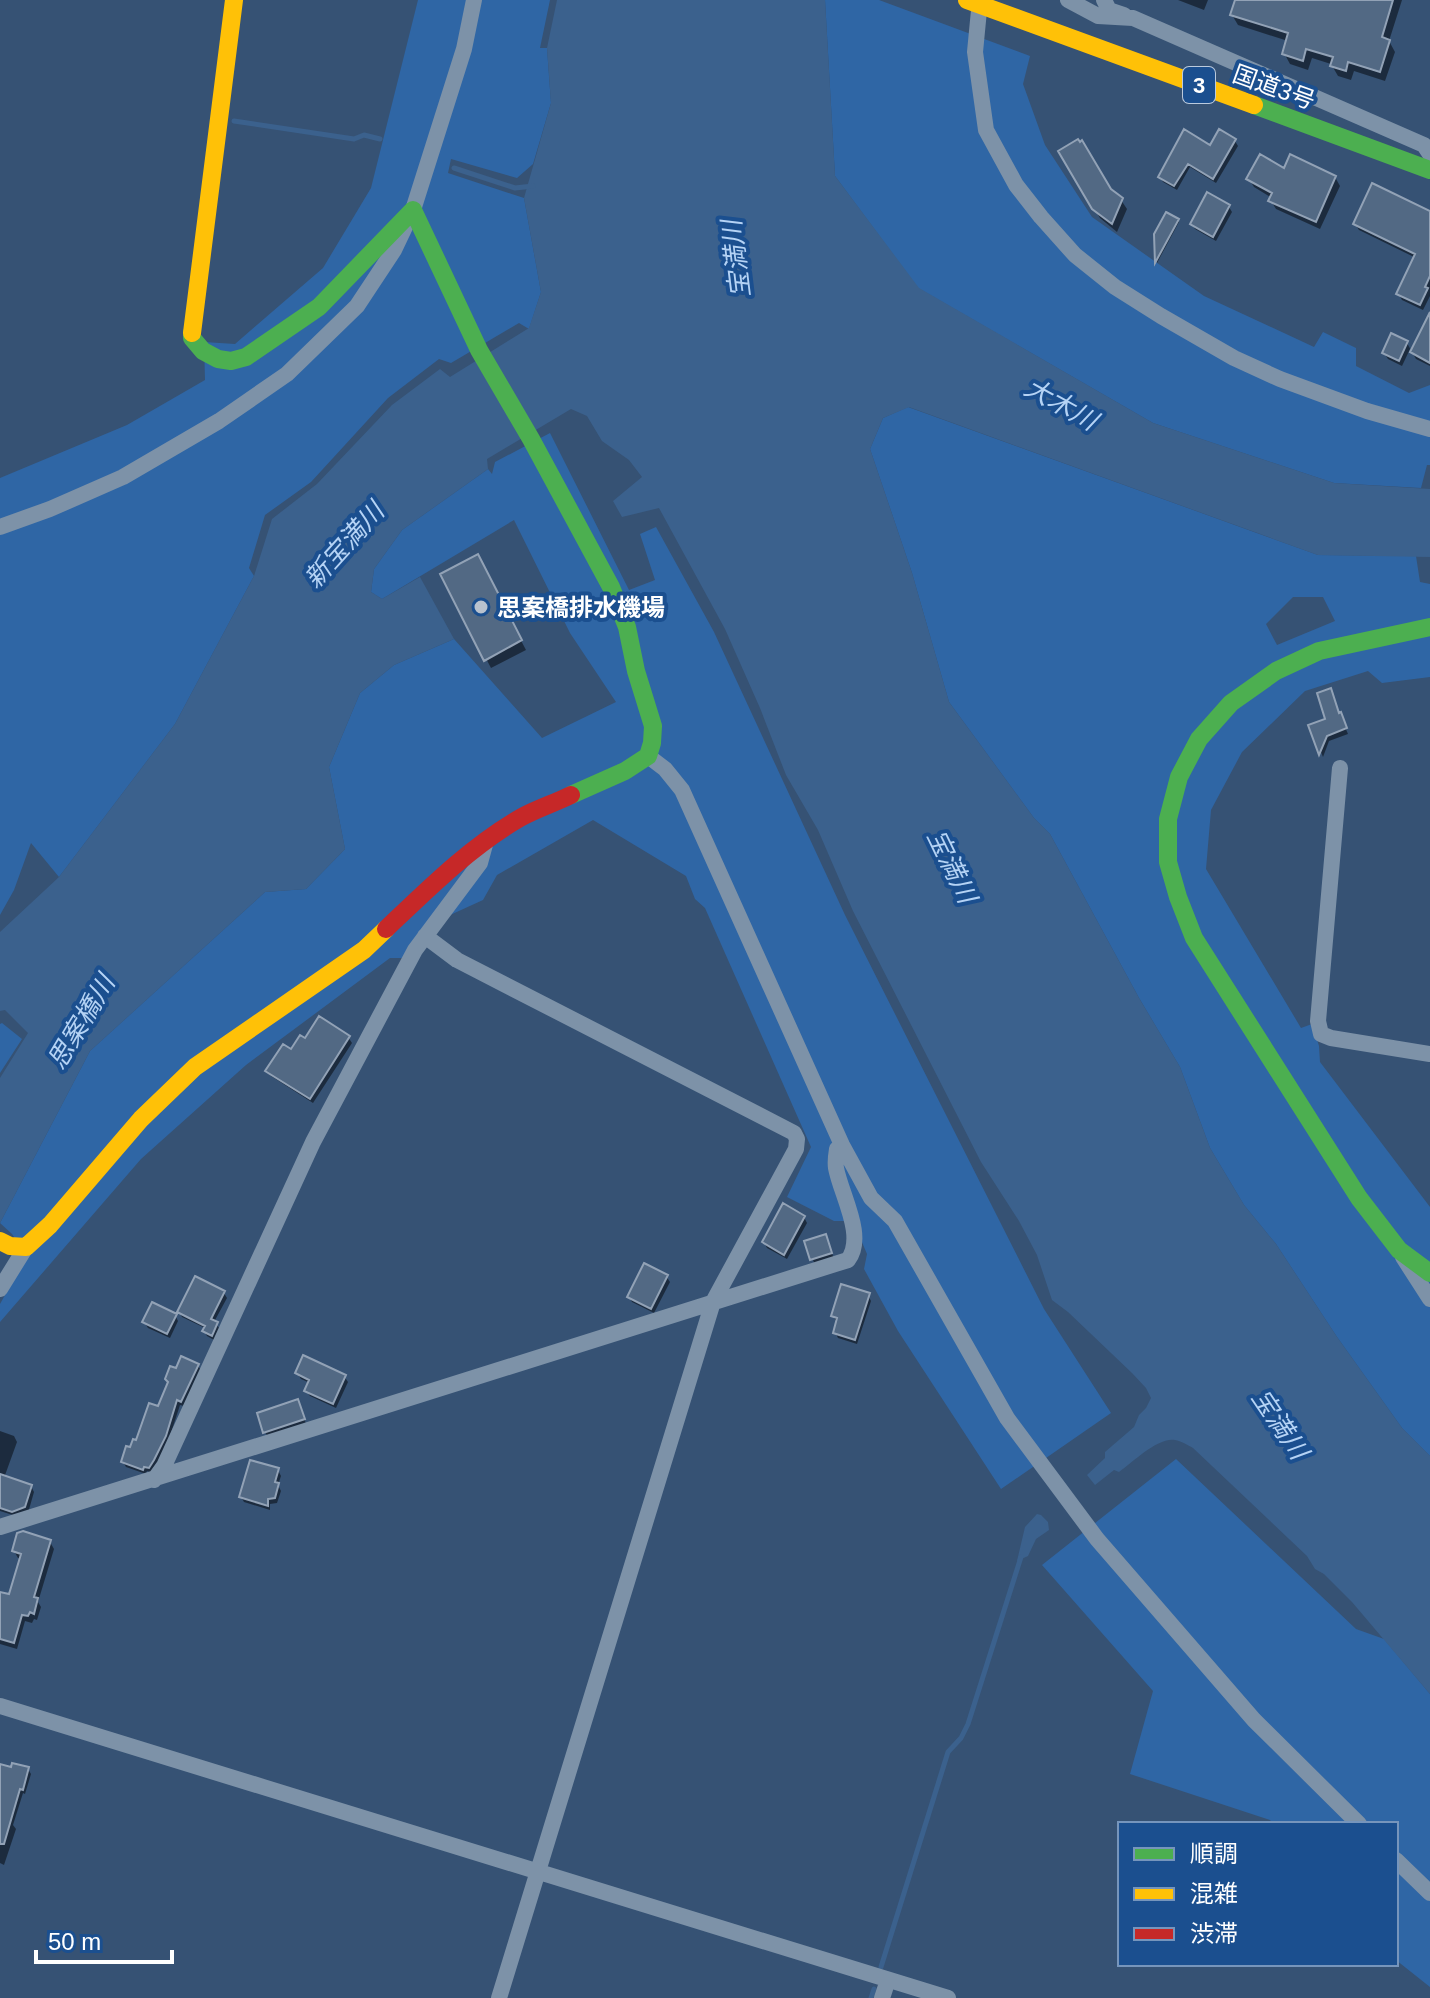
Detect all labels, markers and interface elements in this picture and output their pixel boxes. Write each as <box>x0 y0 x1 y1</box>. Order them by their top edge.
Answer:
street label: 国道3号 <box>1229 60 1319 114</box>
road number: 3 <box>1183 67 1215 103</box>
water label: 宝満川 <box>716 215 756 300</box>
water label: 大木川 <box>1020 372 1105 437</box>
water label: 新宝満川 <box>298 494 392 594</box>
place label: 思案橋排水機場 <box>497 594 665 621</box>
marker: 思案橋排水機場 <box>472 598 490 616</box>
water label: 宝満川 <box>921 824 984 910</box>
water label: 思案橋川 <box>41 967 122 1074</box>
water label: 宝満川 <box>1246 1383 1316 1467</box>
legend <box>1118 1822 1398 1966</box>
text: 順調 <box>1190 1840 1238 1867</box>
text: 混雑 <box>1190 1880 1238 1907</box>
scale bar <box>36 1914 172 1964</box>
text: 渋滞 <box>1190 1920 1238 1947</box>
text: 50 m <box>48 1928 101 1955</box>

